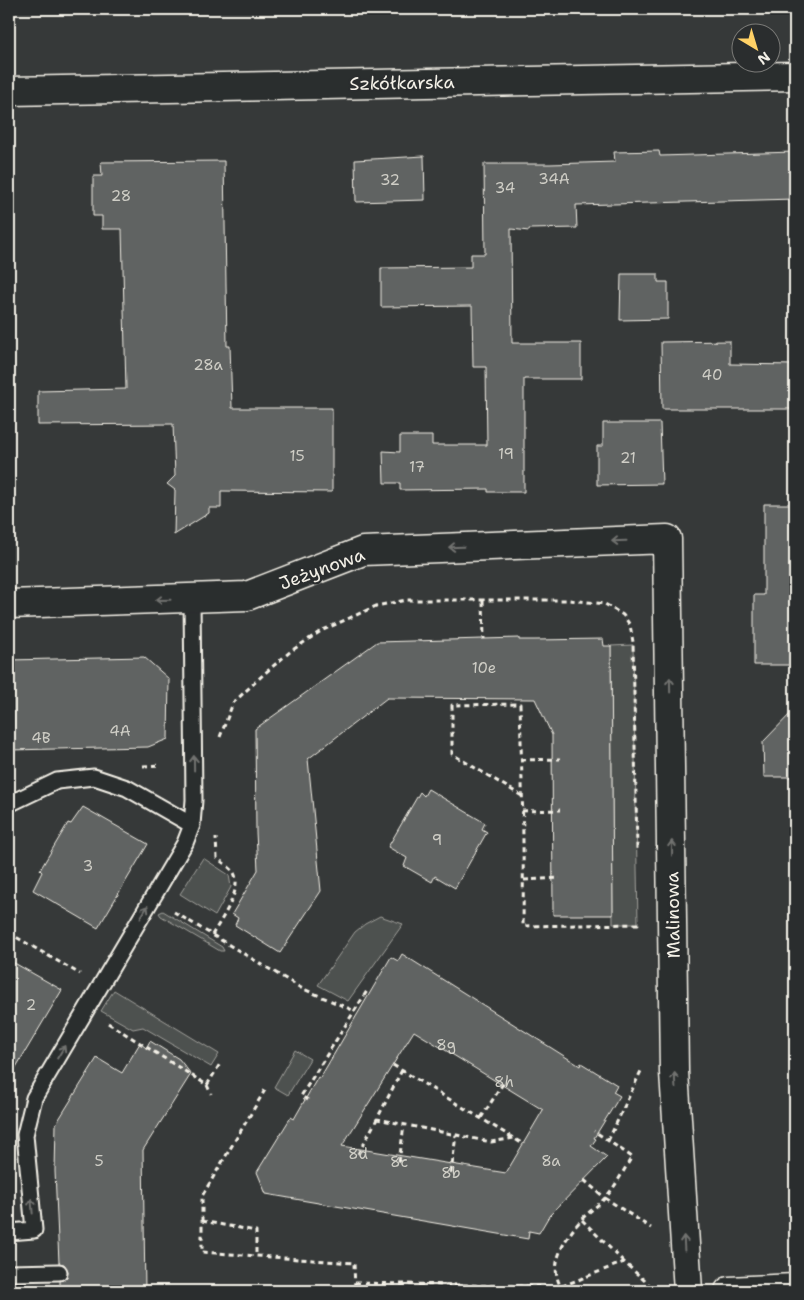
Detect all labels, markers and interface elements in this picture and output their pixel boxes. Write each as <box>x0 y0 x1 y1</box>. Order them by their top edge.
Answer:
north arrow <box>732 22 782 72</box>
text: N <box>754 48 774 69</box>
street label: Szkółkarska <box>349 70 455 96</box>
house number: 34A <box>538 169 570 189</box>
house number: 32 <box>380 170 400 190</box>
house number: 34 <box>495 178 515 198</box>
house number: 28 <box>111 186 131 206</box>
house number: 28a <box>193 355 223 375</box>
house number: 40 <box>702 365 722 385</box>
house number: 19 <box>498 444 514 464</box>
house number: 15 <box>289 446 305 466</box>
house number: 21 <box>620 448 636 468</box>
house number: 17 <box>409 457 425 477</box>
one-way arrow <box>611 537 627 546</box>
street label: Jeżynowa <box>276 542 368 596</box>
one-way arrow <box>449 543 465 552</box>
one-way arrow <box>155 595 172 605</box>
house number: 10e <box>472 658 496 678</box>
one-way arrow <box>665 678 675 694</box>
house number: 4A <box>109 721 131 741</box>
house number: 4B <box>31 728 51 748</box>
one-way arrow <box>189 755 199 771</box>
house number: 9 <box>432 830 442 850</box>
one-way arrow <box>667 840 677 856</box>
house number: 3 <box>83 856 93 876</box>
street label: Malinowa <box>660 871 686 959</box>
one-way arrow <box>139 906 149 920</box>
house number: 2 <box>26 995 36 1015</box>
house number: 8g <box>436 1035 456 1055</box>
one-way arrow <box>57 1046 67 1060</box>
house number: 8h <box>494 1072 514 1092</box>
one-way arrow <box>670 1073 679 1089</box>
house number: 8d <box>348 1144 368 1164</box>
house number: 5 <box>94 1151 104 1171</box>
house number: 8a <box>541 1151 561 1171</box>
house number: 8c <box>390 1152 408 1172</box>
house number: 8b <box>441 1163 461 1183</box>
one-way arrow <box>27 1198 36 1214</box>
one-way arrow <box>679 1235 688 1251</box>

